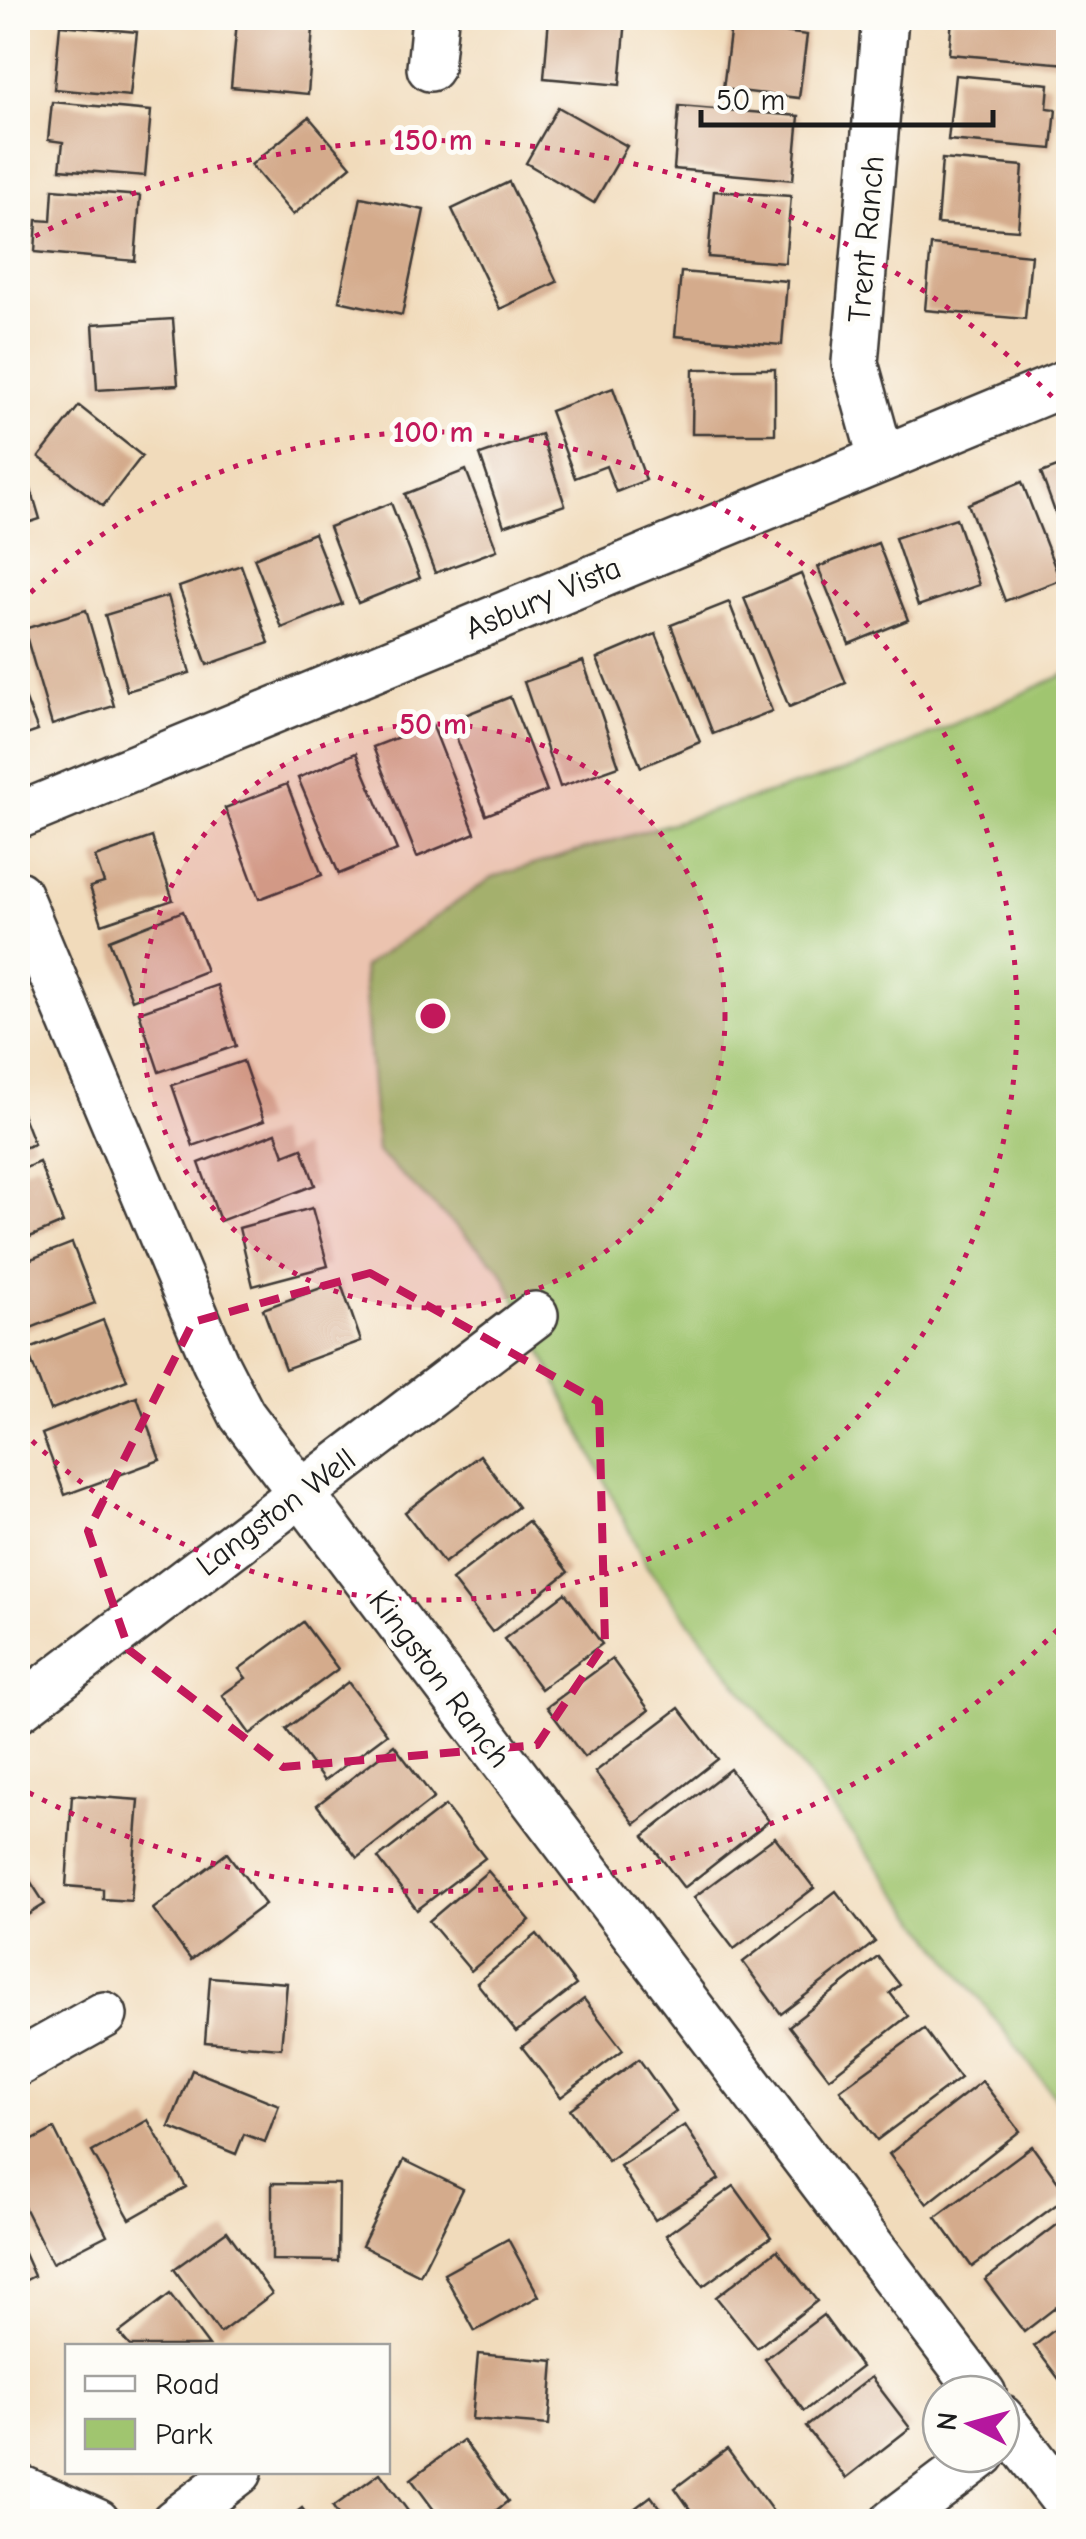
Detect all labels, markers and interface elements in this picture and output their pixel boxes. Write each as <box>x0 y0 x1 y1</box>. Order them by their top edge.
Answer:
scale bar <box>701 65 994 127</box>
text: 50 m <box>716 83 785 118</box>
text: 150 m <box>393 123 473 158</box>
street label: Trent Ranch <box>840 154 892 324</box>
text: 100 m <box>393 415 473 450</box>
street label: Asbury Vista <box>460 549 626 647</box>
text: 50 m <box>399 707 467 742</box>
centre of rings <box>415 998 451 1034</box>
street label: Langston Well <box>189 1440 363 1584</box>
street label: Kingston Ranch <box>361 1583 519 1775</box>
legend <box>65 2344 390 2474</box>
text: Road <box>155 2367 220 2402</box>
north arrow <box>921 2374 1021 2474</box>
text: N <box>930 2411 964 2432</box>
text: Park <box>155 2417 213 2452</box>

